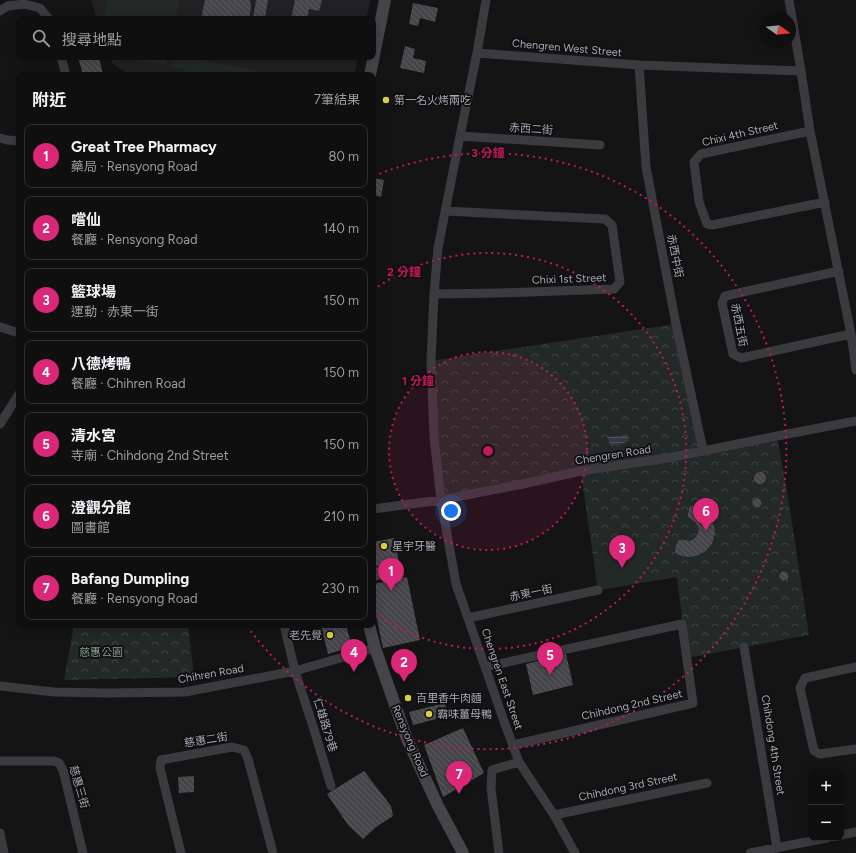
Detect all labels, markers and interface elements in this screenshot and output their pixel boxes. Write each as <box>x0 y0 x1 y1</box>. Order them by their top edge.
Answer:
north arrow <box>760 12 796 48</box>
search box <box>16 16 376 60</box>
icon: search <box>30 27 52 49</box>
text: 搜尋地點 <box>62 31 122 49</box>
street label: Chengren West Street <box>512 37 622 59</box>
text: 附近 <box>32 90 66 110</box>
text: 7筆結果 <box>314 92 360 107</box>
place label: 第一名火烤兩吃 <box>394 94 471 107</box>
marker: 第一名火烤兩吃 <box>381 95 391 105</box>
street label: Chixi 4th Street <box>701 119 779 149</box>
street label: 赤西二街 <box>509 121 553 137</box>
text: Great Tree Pharmacy <box>71 138 217 156</box>
text: 3 分鐘 <box>471 146 505 160</box>
text: 1 <box>43 149 49 164</box>
text: 80 m <box>328 149 359 164</box>
text: 藥局 · Rensyong Road <box>71 159 198 174</box>
text: 嚐仙 <box>71 211 101 229</box>
text: 2 <box>42 221 50 236</box>
text: 140 m <box>323 221 359 236</box>
text: 餐廳 · Rensyong Road <box>71 232 198 247</box>
street label: 赤西中街 <box>664 233 686 279</box>
text: 2 分鐘 <box>387 265 421 279</box>
street label: Chixi 1st Street <box>532 271 606 287</box>
text: 籃球場 <box>71 283 116 301</box>
text: 3 <box>42 293 50 308</box>
text: 150 m <box>324 293 359 308</box>
street label: 赤西五街 <box>728 302 750 348</box>
text: 運動 · 赤東一街 <box>71 304 159 319</box>
text: 八德烤鴨 <box>71 355 131 373</box>
text: 4 <box>42 365 50 380</box>
text: 150 m <box>324 365 359 380</box>
text: 1 分鐘 <box>402 374 434 388</box>
text: 餐廳 · Chihren Road <box>71 376 186 391</box>
text: 清水宮 <box>71 427 116 445</box>
text: 5 <box>42 437 50 452</box>
text: 150 m <box>324 437 359 452</box>
street label: Chengren Road <box>574 443 652 467</box>
centre of rings <box>481 444 495 458</box>
text: 寺廟 · Chihdong 2nd Street <box>71 448 229 463</box>
pin: 6 <box>693 498 719 531</box>
text: 澄觀分館 <box>71 499 131 517</box>
your location <box>441 501 461 521</box>
text: 6 <box>42 509 50 524</box>
text: 210 m <box>324 509 359 524</box>
text: 圖書館 <box>71 520 110 535</box>
pin: 3 <box>609 535 635 568</box>
place label: 星宇牙醫 <box>392 540 436 553</box>
marker: 星宇牙醫 <box>379 541 389 551</box>
pin: 1 <box>378 558 404 591</box>
text: Bafang Dumpling <box>71 570 189 588</box>
text: 7 <box>42 581 50 596</box>
text: 230 m <box>322 581 359 596</box>
street label: 赤東一街 <box>508 582 554 604</box>
text: 餐廳 · Rensyong Road <box>71 591 198 606</box>
street label: Chengren East Street <box>479 627 525 731</box>
place label: 老先覺 <box>289 629 322 642</box>
marker: 老先覺 <box>325 630 335 640</box>
pin: 4 <box>341 639 367 672</box>
pin: 5 <box>537 642 563 675</box>
park label: 慈惠公園 <box>79 646 123 659</box>
pin: 2 <box>391 649 417 682</box>
street label: Chihren Road <box>177 662 245 686</box>
street label: Chihdong 2nd Street <box>580 687 684 723</box>
place label: 百里香牛肉麵 <box>416 692 482 705</box>
marker: 百里香牛肉麵 <box>403 693 413 703</box>
street label: Chihdong 4th Street <box>759 694 787 796</box>
street label: 仁雄路79巷 <box>311 696 339 754</box>
street label: Rensyong Road <box>389 703 431 779</box>
place label: 霸味薑母鴨 <box>437 708 492 721</box>
marker: 霸味薑母鴨 <box>424 709 434 719</box>
street label: 慈惠二街 <box>183 730 229 750</box>
pin: 7 <box>446 761 472 794</box>
street label: 慈惠三街 <box>67 764 91 810</box>
map controls <box>808 769 844 841</box>
button: + <box>808 769 844 805</box>
street label: Chihdong 3rd Street <box>577 770 679 804</box>
button: − <box>808 805 844 841</box>

